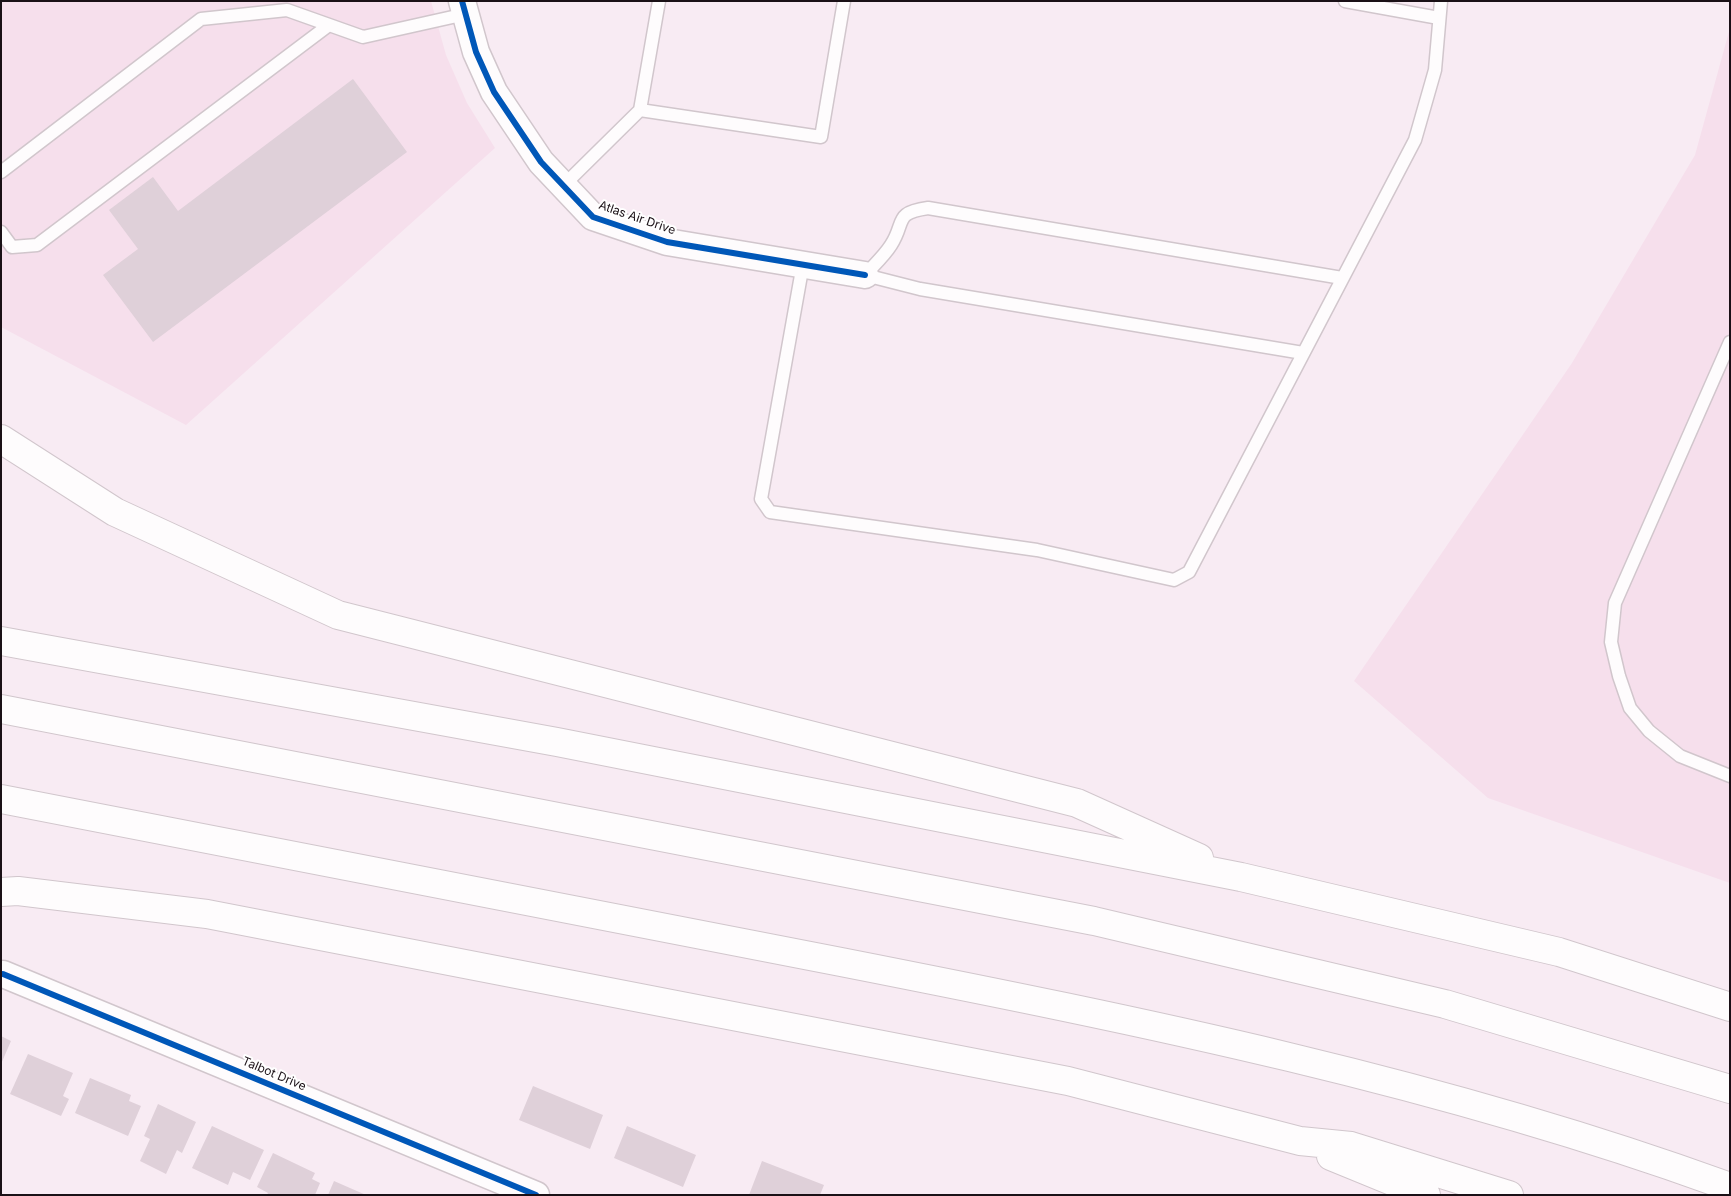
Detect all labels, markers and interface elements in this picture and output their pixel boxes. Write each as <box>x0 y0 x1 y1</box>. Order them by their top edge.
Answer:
street label: Atlas Air Drive <box>597 198 677 238</box>
street label: Talbot Drive <box>240 1054 308 1094</box>

